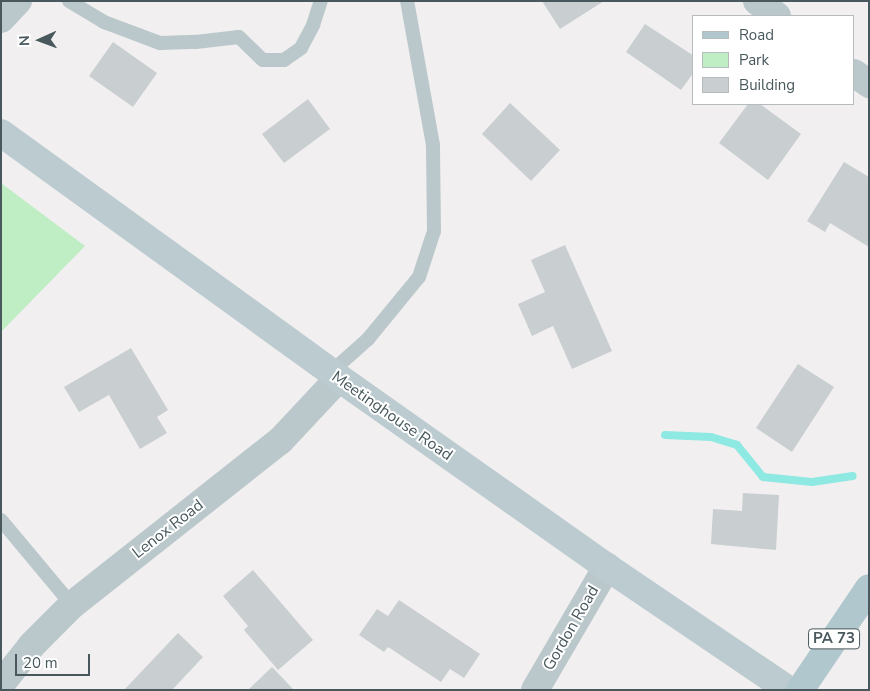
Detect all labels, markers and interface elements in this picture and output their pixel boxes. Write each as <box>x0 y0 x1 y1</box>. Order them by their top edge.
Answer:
north arrow <box>15 15 65 65</box>
legend <box>692 15 855 105</box>
text: Road <box>739 25 774 45</box>
text: N <box>15 35 34 46</box>
text: Park <box>739 50 769 70</box>
text: Building <box>739 75 795 95</box>
street label: Meetinghouse Road <box>328 367 456 465</box>
street label: Lenox Road <box>129 495 207 563</box>
street label: Gordon Road <box>539 582 603 674</box>
road number: PA 73 <box>808 626 860 652</box>
scale bar <box>18 644 92 676</box>
text: 20 m <box>23 653 58 673</box>

